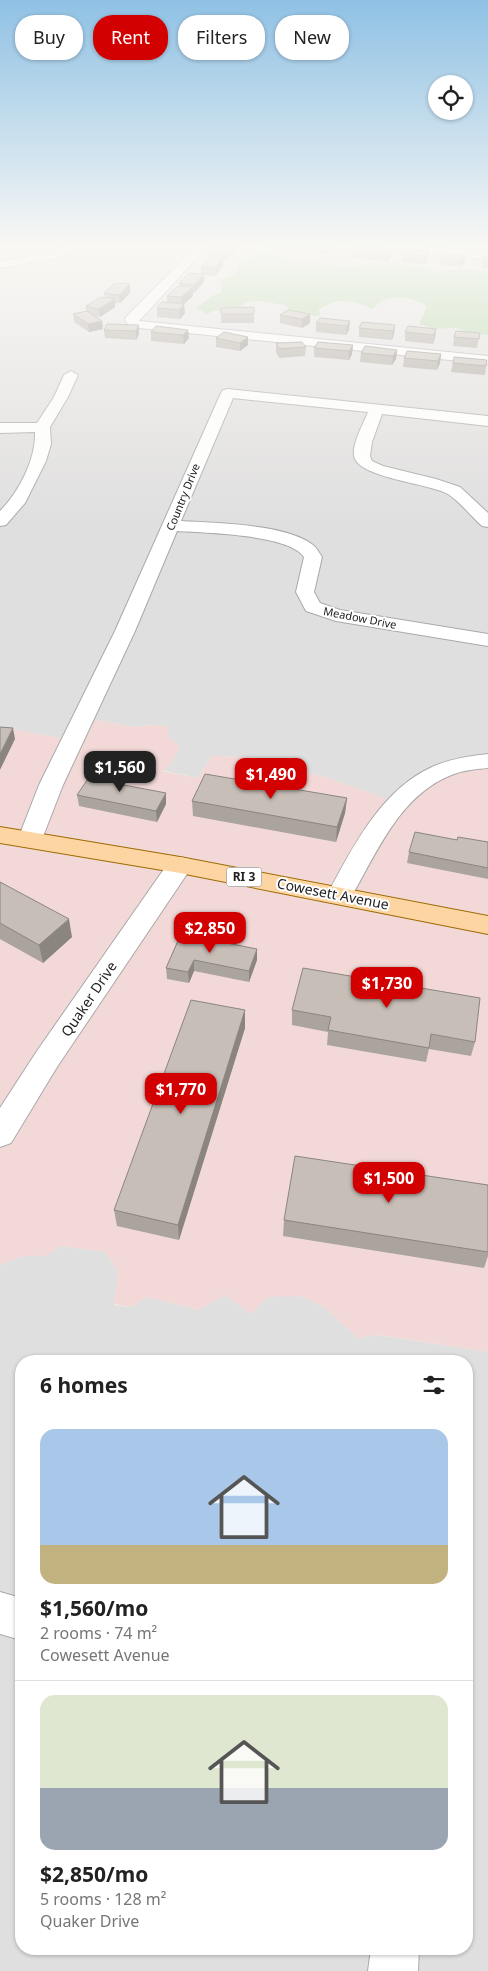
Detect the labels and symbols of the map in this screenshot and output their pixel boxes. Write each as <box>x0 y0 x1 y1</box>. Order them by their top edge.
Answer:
street label: Country Drive <box>162 461 203 533</box>
street label: Meadow Drive <box>322 603 398 632</box>
pin: $1,560 <box>79 750 161 793</box>
pin: $1,490 <box>230 758 312 800</box>
road number: RI 3 <box>226 868 262 886</box>
street label: Cowesett Avenue <box>276 873 391 914</box>
pin: $2,850 <box>169 912 251 954</box>
street label: Quaker Drive <box>56 957 121 1040</box>
pin: $1,730 <box>346 966 428 1009</box>
pin: $1,770 <box>140 1072 222 1115</box>
pin: $1,500 <box>348 1162 430 1204</box>

